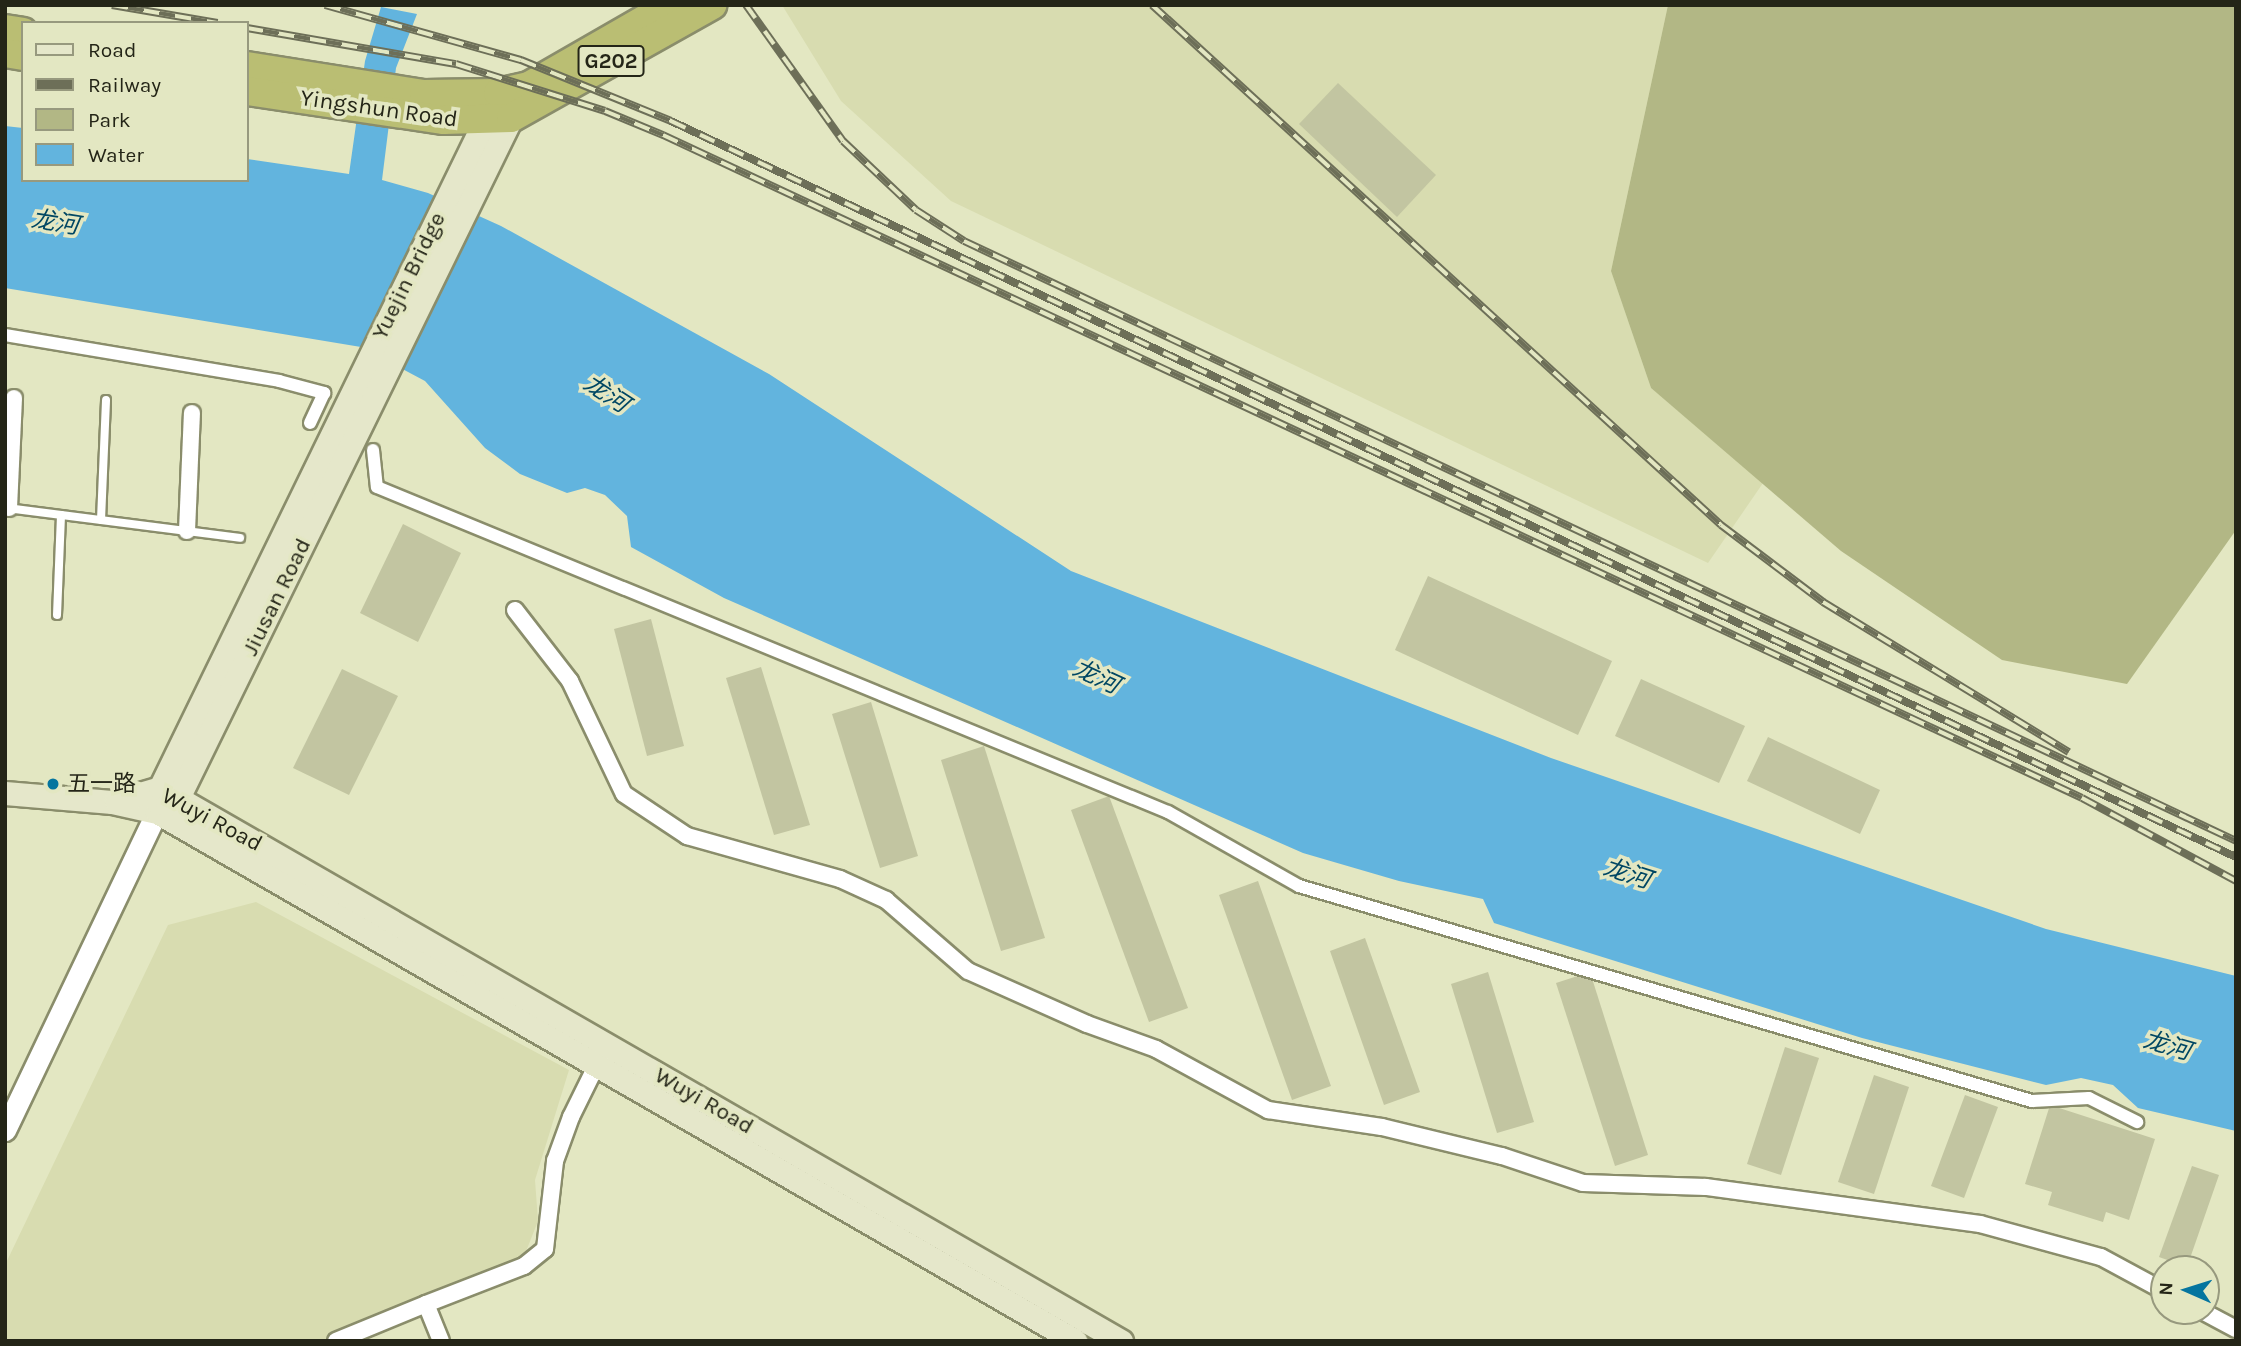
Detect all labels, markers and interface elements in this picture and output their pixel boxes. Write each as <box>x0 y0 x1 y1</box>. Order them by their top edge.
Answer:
legend <box>21 21 248 182</box>
text: Road <box>88 38 136 62</box>
road number: G202 <box>576 43 646 78</box>
text: Railway <box>88 73 161 97</box>
street label: Yingshun Road <box>299 84 459 134</box>
text: Park <box>88 108 131 132</box>
text: Water <box>88 143 144 167</box>
water label: 龙河 <box>29 205 81 241</box>
street label: Yuejin Bridge <box>366 208 452 344</box>
water label: 龙河 <box>578 369 634 419</box>
street label: Jiusan Road <box>237 534 317 660</box>
water label: 龙河 <box>1068 654 1124 700</box>
place label: 五一路 <box>67 770 136 798</box>
marker: 五一路 <box>45 776 61 792</box>
street label: Wuyi Road <box>157 782 267 858</box>
water label: 龙河 <box>1600 853 1654 895</box>
water label: 龙河 <box>2140 1026 2194 1066</box>
street label: Wuyi Road <box>650 1062 758 1140</box>
north arrow <box>2150 1255 2220 1325</box>
text: N <box>2155 1282 2177 1296</box>

